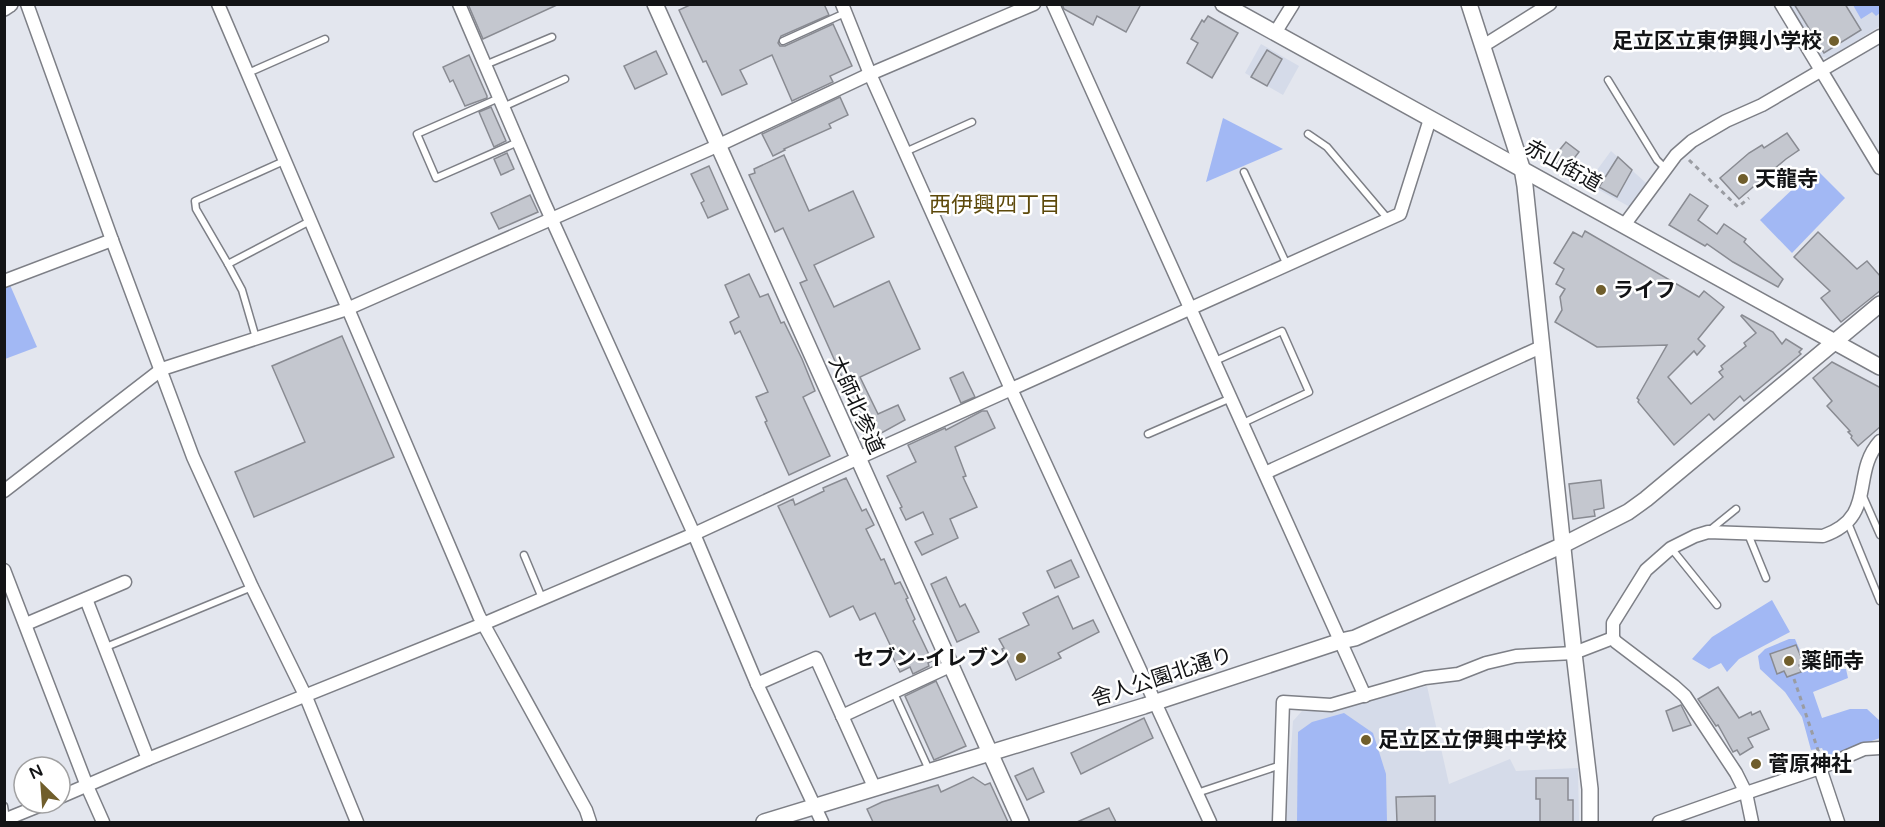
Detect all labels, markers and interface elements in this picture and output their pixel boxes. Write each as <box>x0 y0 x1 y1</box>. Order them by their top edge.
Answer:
place label: 足立区立東伊興小学校 <box>1612 29 1822 54</box>
marker: 足立区立東伊興小学校 <box>1827 34 1841 48</box>
street label: 赤山街道 <box>1520 135 1606 197</box>
place label: 天龍寺 <box>1755 167 1818 192</box>
marker: 天龍寺 <box>1736 172 1750 186</box>
district label: 西伊興四丁目 <box>929 192 1061 218</box>
place label: ライフ <box>1613 278 1676 303</box>
marker: ライフ <box>1594 283 1608 297</box>
street label: 大師北参道 <box>823 352 889 458</box>
street label: 舎人公園北通り <box>1088 642 1236 712</box>
place label: セブン-イレブン <box>853 646 1009 671</box>
place label: 薬師寺 <box>1801 649 1864 674</box>
marker: セブン-イレブン <box>1014 651 1028 665</box>
marker: 薬師寺 <box>1782 654 1796 668</box>
place label: 足立区立伊興中学校 <box>1378 728 1567 753</box>
marker: 足立区立伊興中学校 <box>1359 733 1373 747</box>
place label: 菅原神社 <box>1768 752 1852 777</box>
north arrow <box>12 755 72 815</box>
marker: 菅原神社 <box>1749 757 1763 771</box>
text: N <box>26 761 46 784</box>

